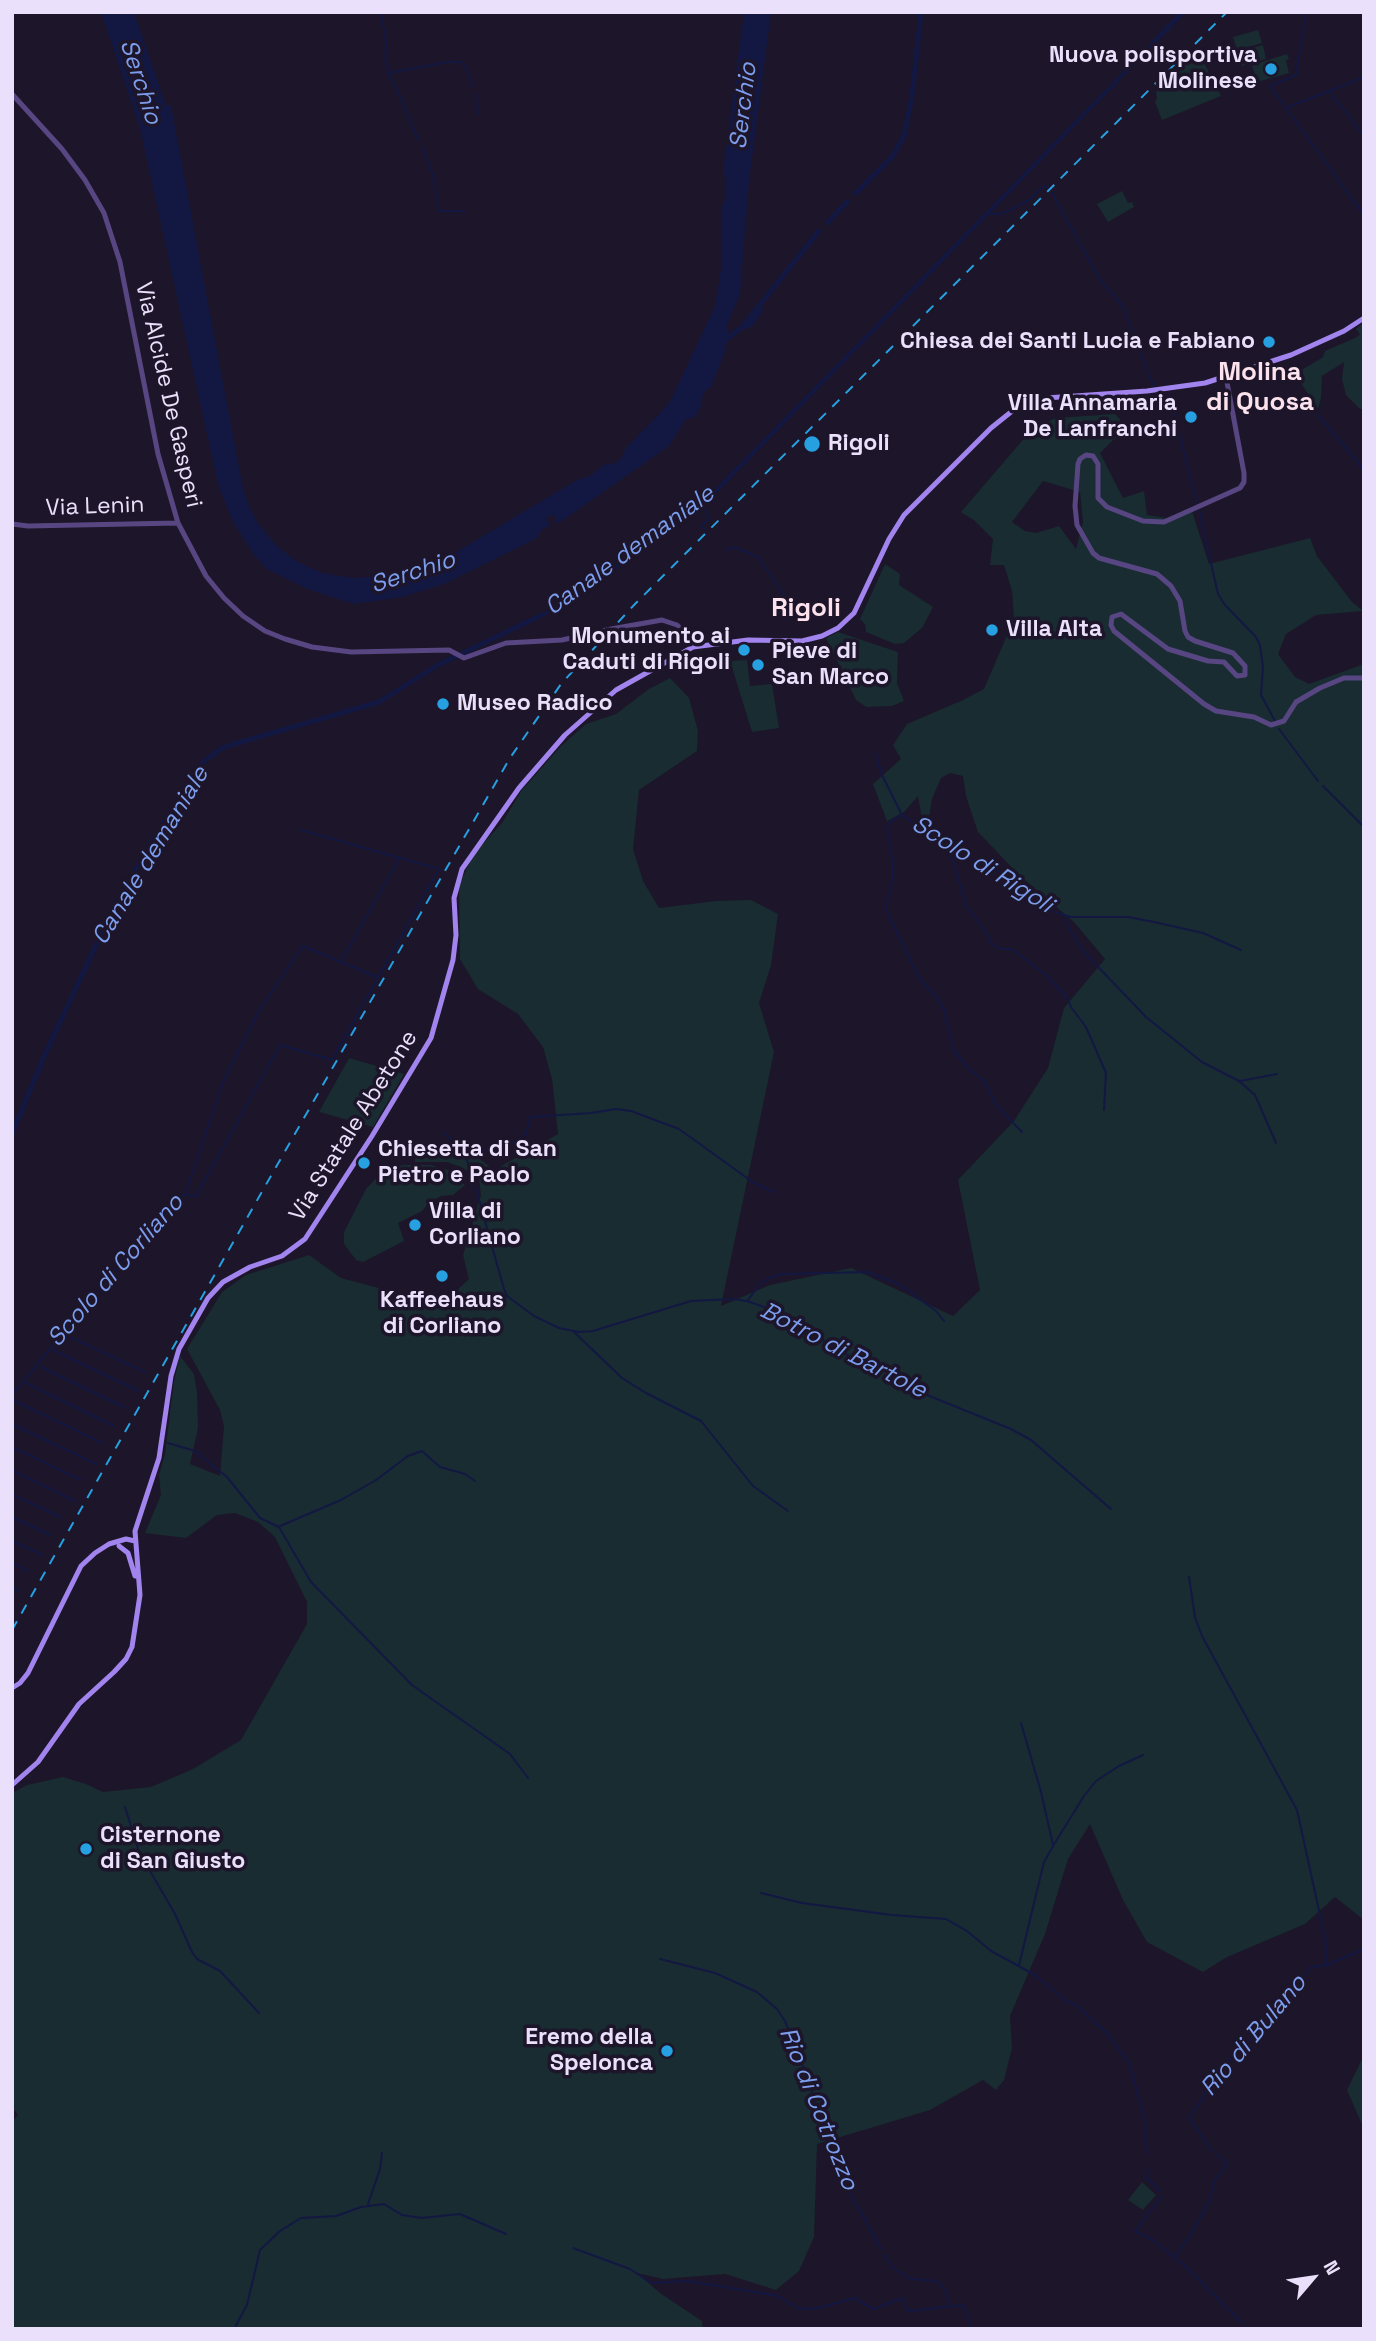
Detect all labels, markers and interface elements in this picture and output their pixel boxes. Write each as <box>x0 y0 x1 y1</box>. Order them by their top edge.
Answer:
water label: Serchio <box>113 36 167 128</box>
place label: Nuova polisportiva Molinese <box>1049 42 1257 96</box>
water label: Serchio <box>724 61 764 151</box>
marker: Nuova polisportiva Molinese <box>1263 61 1279 77</box>
street label: Via Alcide De Gasperi <box>129 279 207 511</box>
place label: Chiesa dei Santi Lucia e Fabiano <box>900 328 1255 356</box>
marker: Chiesa dei Santi Lucia e Fabiano <box>1261 334 1277 350</box>
district label: Molina di Quosa <box>1206 357 1314 418</box>
place label: Villa Annamaria De Lanfranchi <box>1008 390 1177 444</box>
marker: Villa Annamaria De Lanfranchi <box>1183 409 1199 425</box>
place label: Rigoli <box>828 430 890 458</box>
marker: Rigoli <box>802 434 822 454</box>
water label: Canale demaniale <box>540 480 720 622</box>
street label: Via Lenin <box>45 491 145 523</box>
water label: Serchio <box>367 546 459 600</box>
district label: Rigoli <box>771 593 841 625</box>
place label: Villa Alta <box>1006 616 1102 644</box>
marker: Villa Alta <box>984 622 1000 638</box>
place label: Monumento ai Caduti di Rigoli <box>563 623 730 677</box>
place label: Pieve di San Marco <box>772 638 889 692</box>
marker: Monumento ai Caduti di Rigoli <box>736 642 752 658</box>
marker: Pieve di San Marco <box>750 657 766 673</box>
place label: Museo Radico <box>457 690 613 718</box>
marker: Museo Radico <box>435 696 451 712</box>
water label: Canale demaniale <box>86 762 216 950</box>
water label: Scolo di Rigoli <box>906 810 1058 920</box>
street label: Via Statale Abetone <box>284 1026 424 1226</box>
place label: Chiesetta di San Pietro e Paolo <box>378 1136 557 1190</box>
marker: Chiesetta di San Pietro e Paolo <box>356 1155 372 1171</box>
water label: Scolo di Corliano <box>42 1189 190 1353</box>
place label: Villa di Corliano <box>429 1198 521 1252</box>
marker: Villa di Corliano <box>407 1217 423 1233</box>
marker: Kaffeehaus di Corliano <box>434 1268 450 1284</box>
place label: Kaffeehaus di Corliano <box>380 1287 504 1341</box>
water label: Botro di Bartole <box>755 1297 931 1405</box>
place label: Cisternone di San Giusto <box>100 1822 245 1876</box>
marker: Cisternone di San Giusto <box>78 1841 94 1857</box>
water label: Rio di Bulano <box>1195 1970 1313 2102</box>
place label: Eremo della Spelonca <box>525 2024 653 2078</box>
water label: Rio di Cotrozzo <box>772 2024 864 2194</box>
marker: Eremo della Spelonca <box>659 2043 675 2059</box>
north arrow <box>1278 2243 1348 2313</box>
text: N <box>1318 2256 1346 2279</box>

